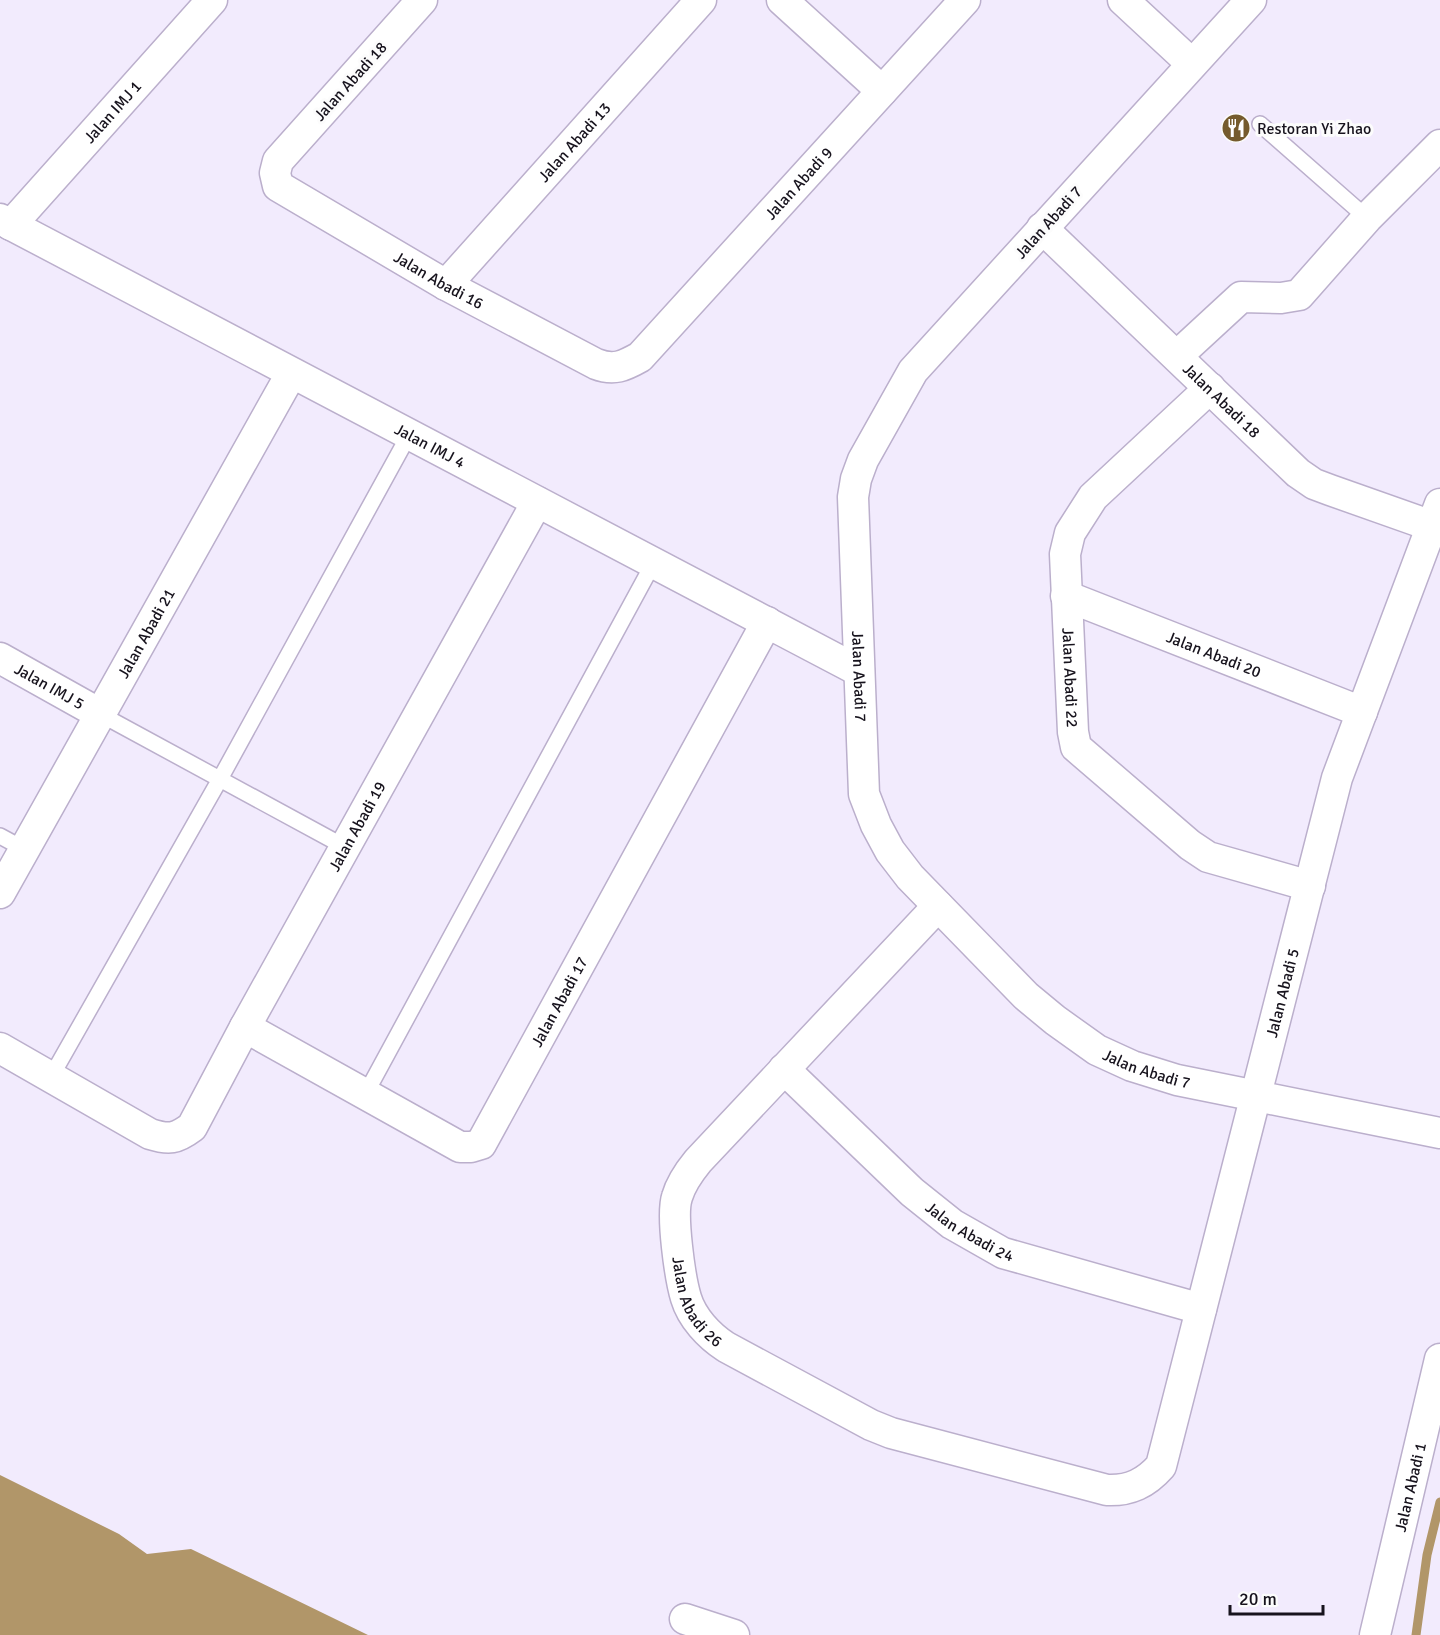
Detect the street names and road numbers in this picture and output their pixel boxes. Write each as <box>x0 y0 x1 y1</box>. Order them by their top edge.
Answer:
street label: Jalan Abadi 18 <box>310 38 392 125</box>
street label: Jalan IMJ 1 <box>80 77 146 148</box>
street label: Jalan Abadi 13 <box>534 99 616 186</box>
street label: Jalan Abadi 9 <box>761 143 837 224</box>
street label: Jalan Abadi 7 <box>1011 182 1087 263</box>
street label: Jalan Abadi 16 <box>390 247 487 314</box>
street label: Jalan Abadi 18 <box>1178 359 1264 443</box>
street label: Jalan IMJ 4 <box>391 419 469 473</box>
street label: Jalan Abadi 21 <box>113 585 180 682</box>
street label: Jalan Abadi 22 <box>1057 627 1082 728</box>
street label: Jalan Abadi 20 <box>1164 627 1264 682</box>
street label: Jalan Abadi 7 <box>847 630 870 722</box>
street label: Jalan IMJ 5 <box>11 659 88 714</box>
street label: Jalan Abadi 19 <box>325 778 391 875</box>
street label: Jalan Abadi 5 <box>1262 946 1304 1040</box>
street label: Jalan Abadi 17 <box>527 953 593 1051</box>
street label: Jalan Abadi 7 <box>1099 1045 1192 1093</box>
street label: Jalan Abadi 24 <box>921 1198 1016 1267</box>
street label: Jalan Abadi 26 <box>667 1255 726 1352</box>
street label: Jalan Abadi 1 <box>1391 1441 1431 1534</box>

